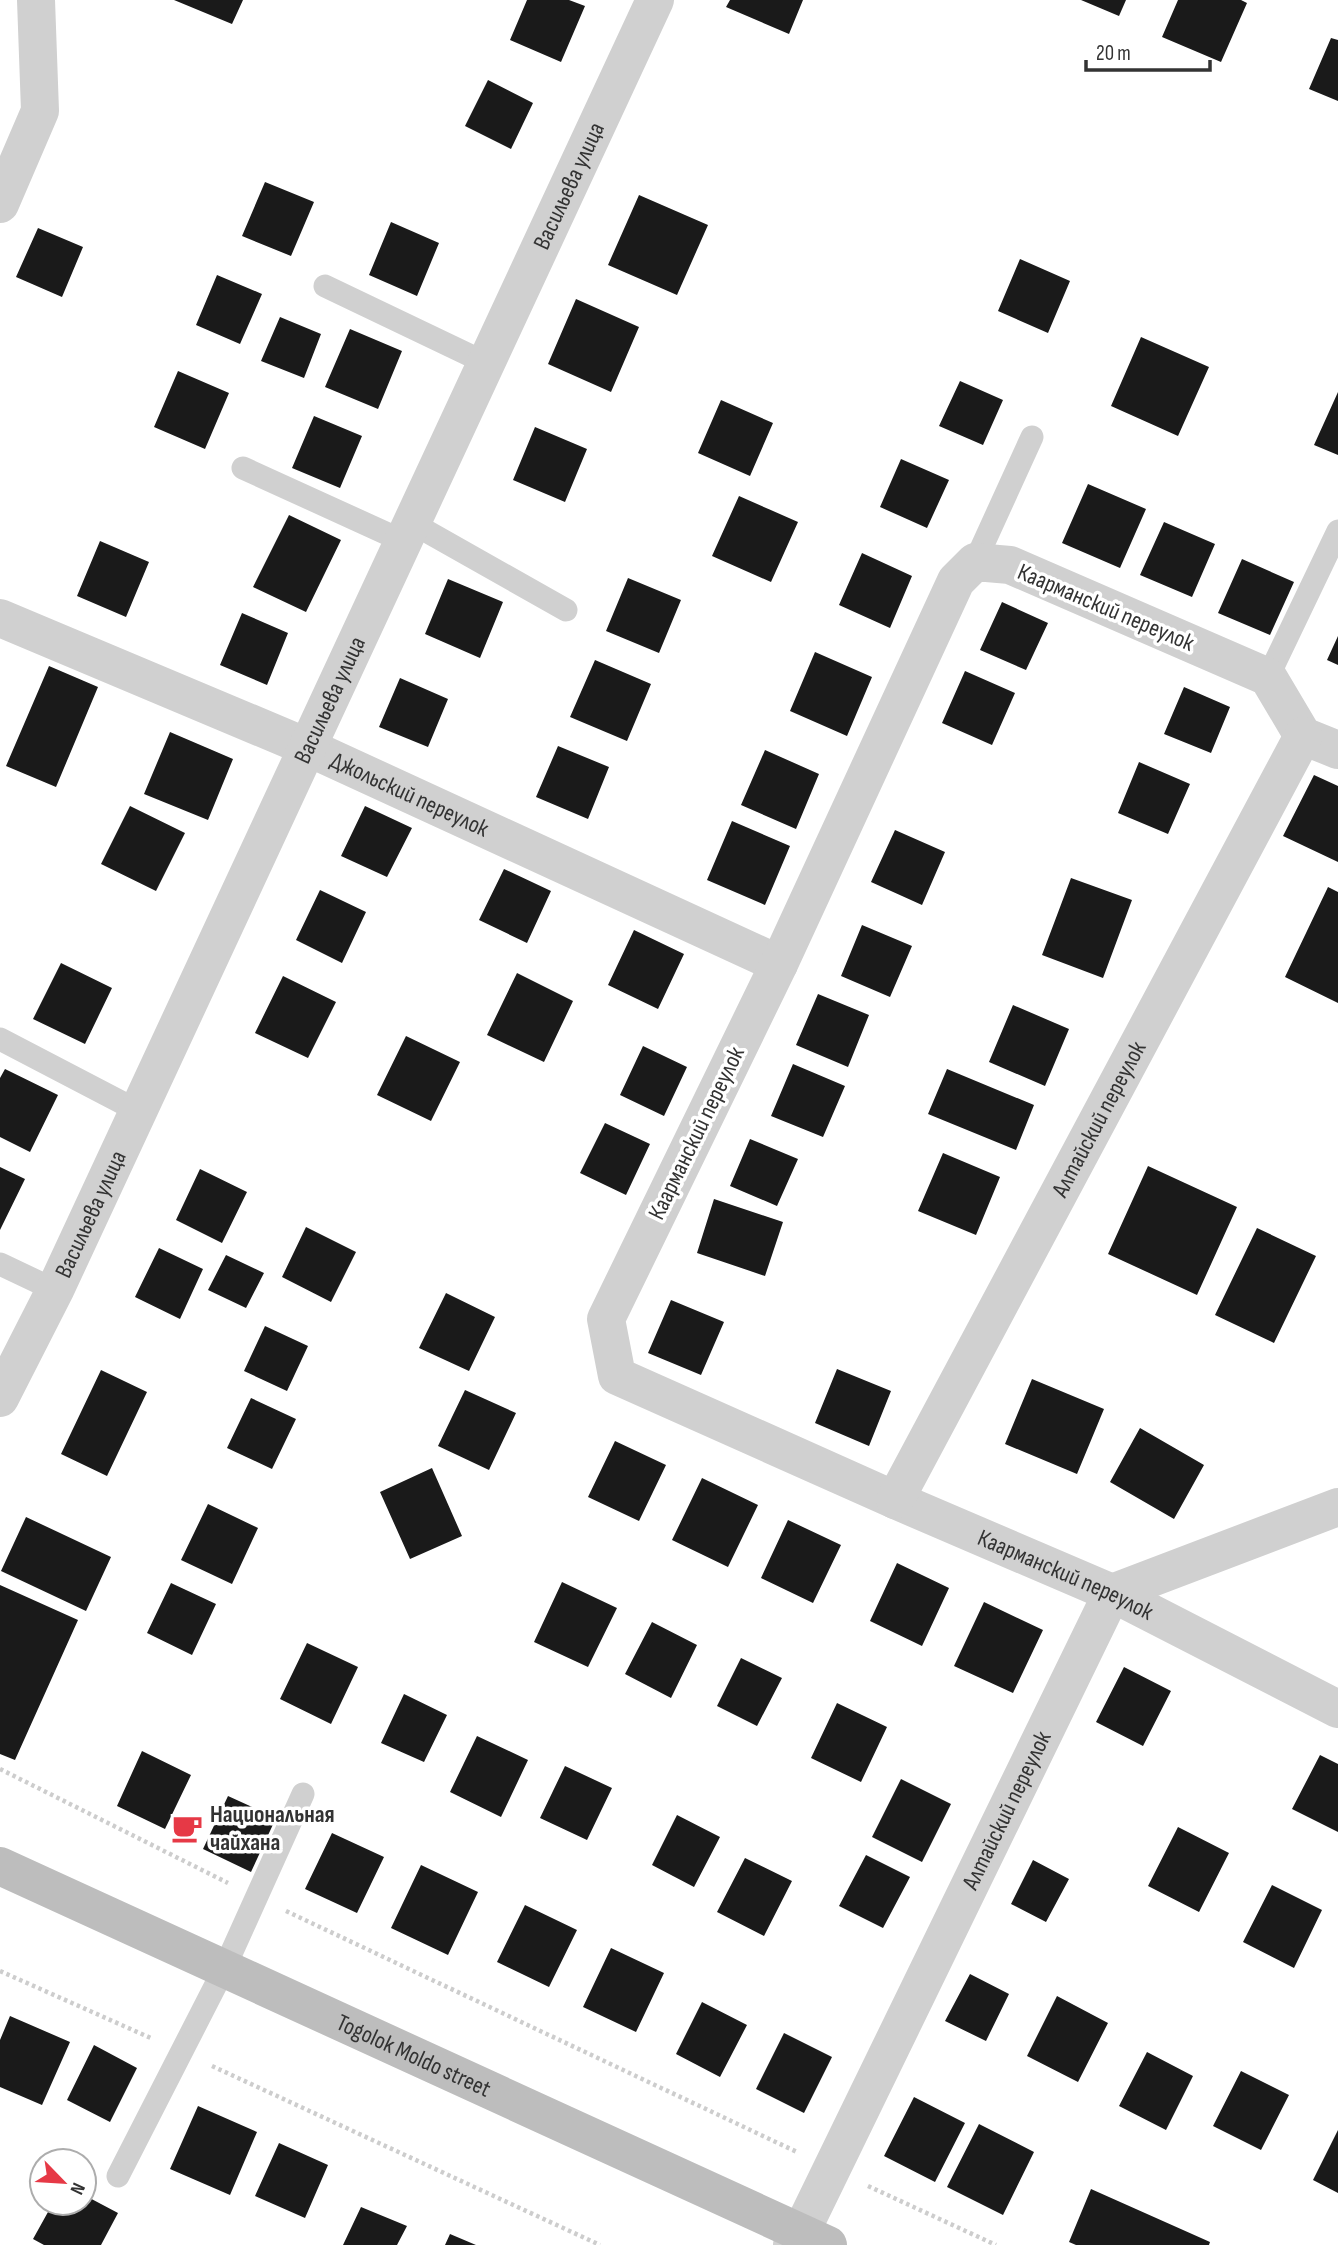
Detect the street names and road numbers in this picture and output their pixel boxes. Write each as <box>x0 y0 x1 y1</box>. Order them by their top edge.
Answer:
street label: Васильева улица <box>527 118 611 254</box>
street label: Каарманский переулок <box>1013 557 1199 658</box>
street label: Васильева улица <box>288 632 372 768</box>
street label: Джольский переулок <box>326 746 494 844</box>
street label: Алтайский переулок <box>1045 1035 1153 1203</box>
street label: Каарманский переулок <box>642 1041 751 1224</box>
street label: Васильева улица <box>49 1146 133 1282</box>
street label: Каарманский переулок <box>973 1523 1159 1627</box>
street label: Алтайский переулок <box>956 1726 1058 1895</box>
street label: Togolok Moldo street <box>332 2008 495 2104</box>

